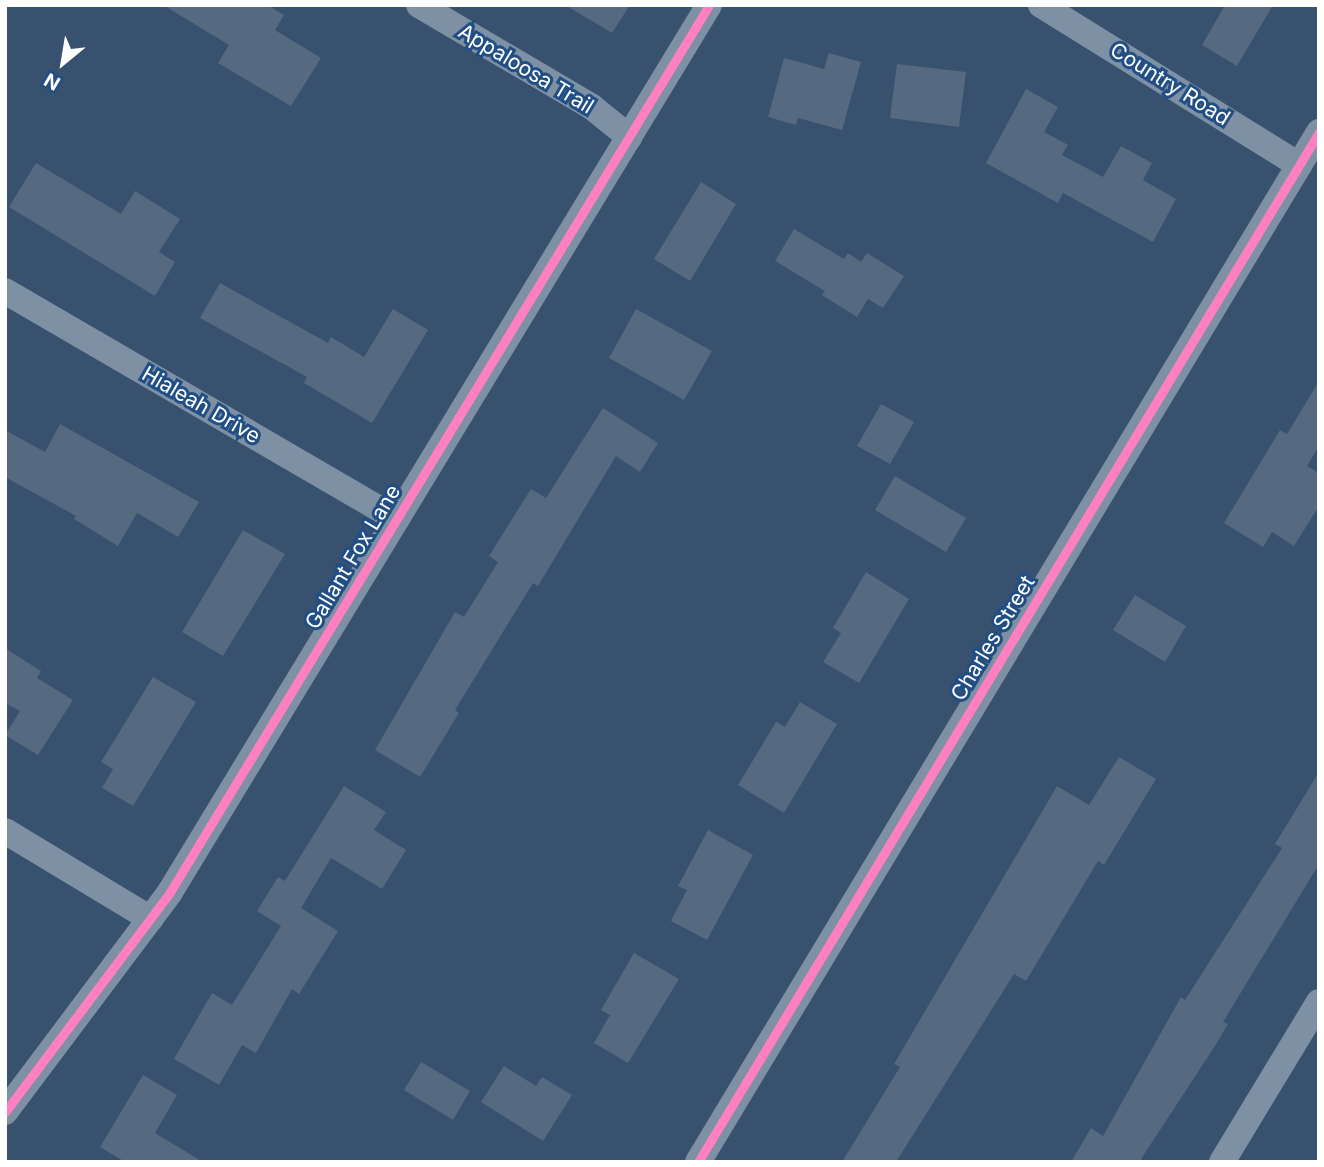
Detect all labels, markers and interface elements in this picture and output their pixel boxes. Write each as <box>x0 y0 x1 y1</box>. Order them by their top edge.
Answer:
street label: Appaloosa Trail <box>454 19 598 119</box>
north arrow <box>28 28 98 98</box>
street label: Country Road <box>1106 37 1234 131</box>
text: N <box>40 68 64 95</box>
street label: Hialeah Drive <box>137 361 265 449</box>
street label: Gallant Fox Lane <box>300 480 406 634</box>
street label: Charles Street <box>946 571 1040 705</box>

